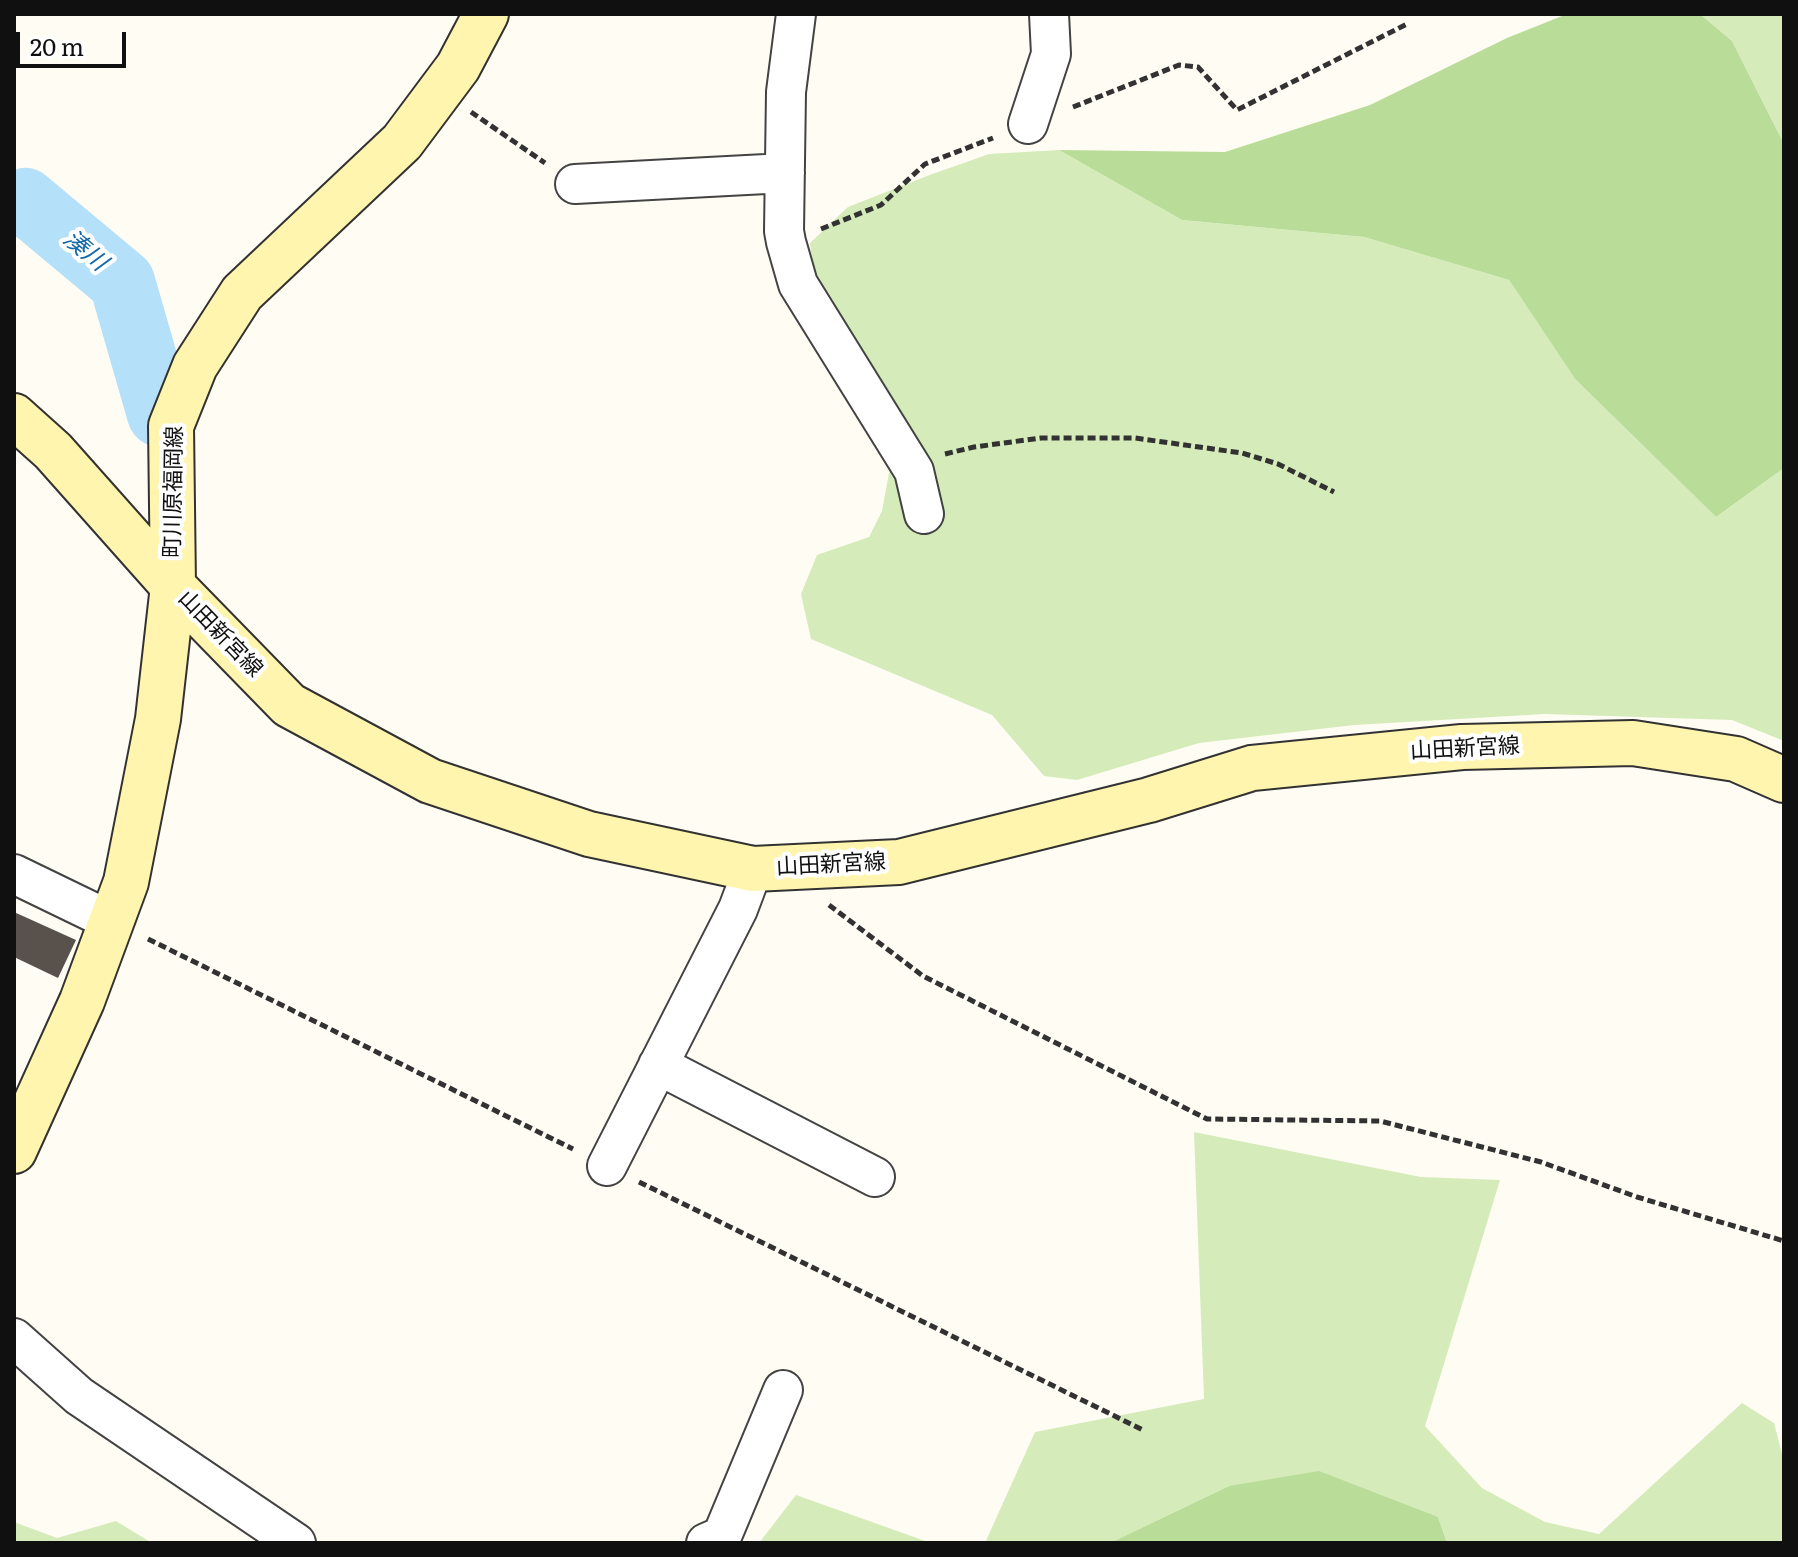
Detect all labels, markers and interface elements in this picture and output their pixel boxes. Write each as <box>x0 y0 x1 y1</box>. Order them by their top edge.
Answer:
scale bar <box>20 16 130 66</box>
text: 20 m <box>30 28 84 63</box>
water label: 湊川 <box>57 225 113 277</box>
street label: 町川原福岡線 <box>160 426 188 558</box>
street label: 山田新宮線 <box>172 585 268 683</box>
street label: 山田新宮線 <box>1409 733 1521 765</box>
street label: 山田新宮線 <box>775 849 887 881</box>

